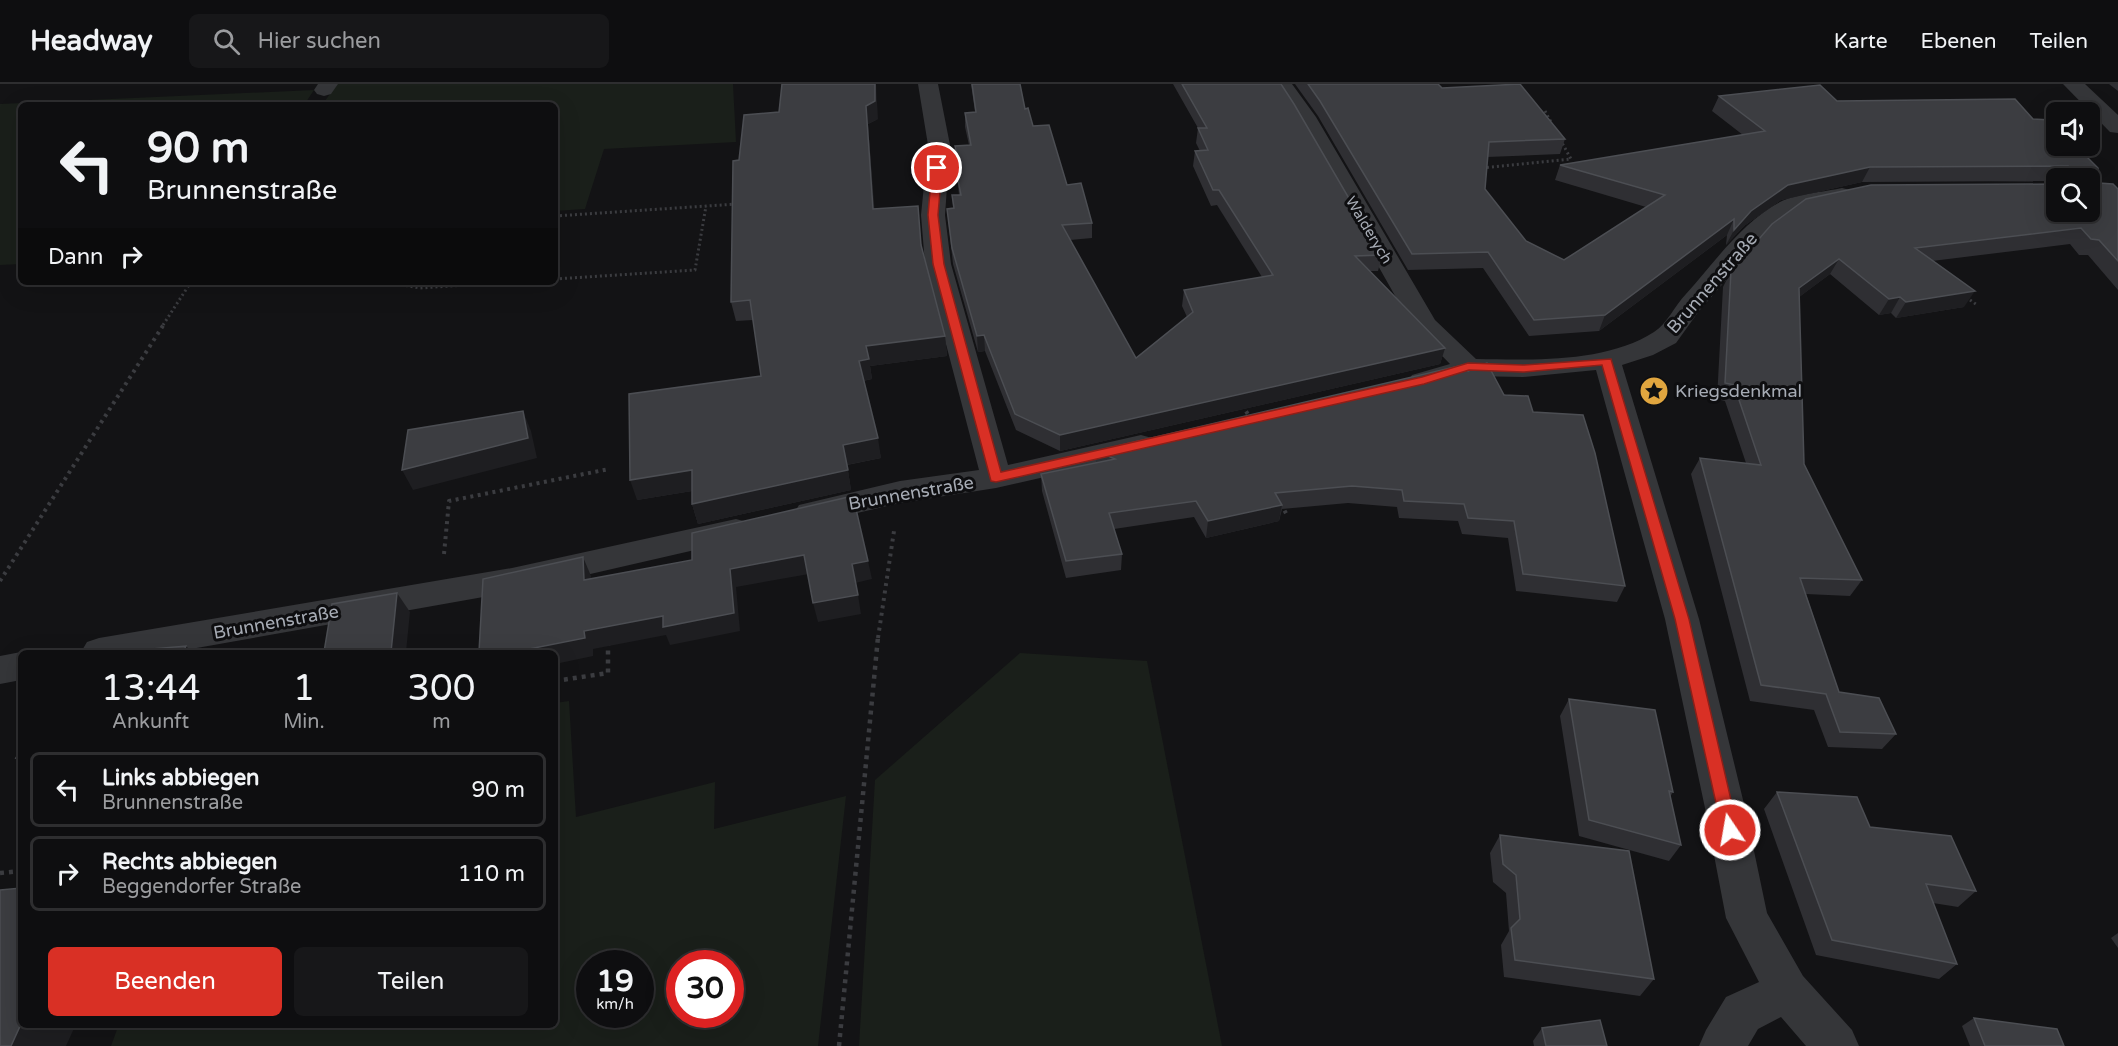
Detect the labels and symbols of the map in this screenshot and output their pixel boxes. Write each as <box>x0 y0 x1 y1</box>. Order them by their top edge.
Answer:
pin <box>911 142 962 193</box>
street label: Walderych <box>1342 193 1396 267</box>
street label: Brunnenstraße <box>1662 228 1762 338</box>
place icon: Kriegsdenkmal <box>1638 375 1670 407</box>
place label: Kriegsdenkmal <box>1675 380 1802 402</box>
street label: Brunnenstraße <box>847 471 975 515</box>
street label: Brunnenstraße <box>212 600 340 644</box>
position arrow <box>1698 798 1762 862</box>
speed limit sign: 30 <box>666 950 744 1028</box>

